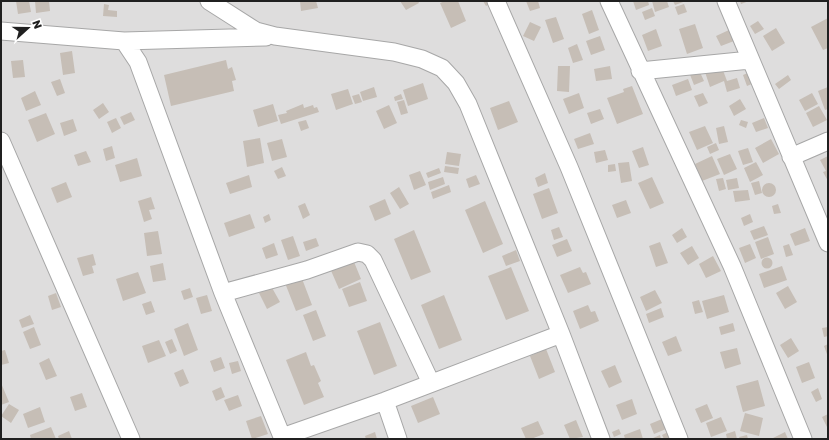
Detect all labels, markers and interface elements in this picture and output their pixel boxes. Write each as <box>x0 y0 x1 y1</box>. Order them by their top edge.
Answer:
north arrow <box>8 8 48 48</box>
text: N <box>30 18 45 30</box>

